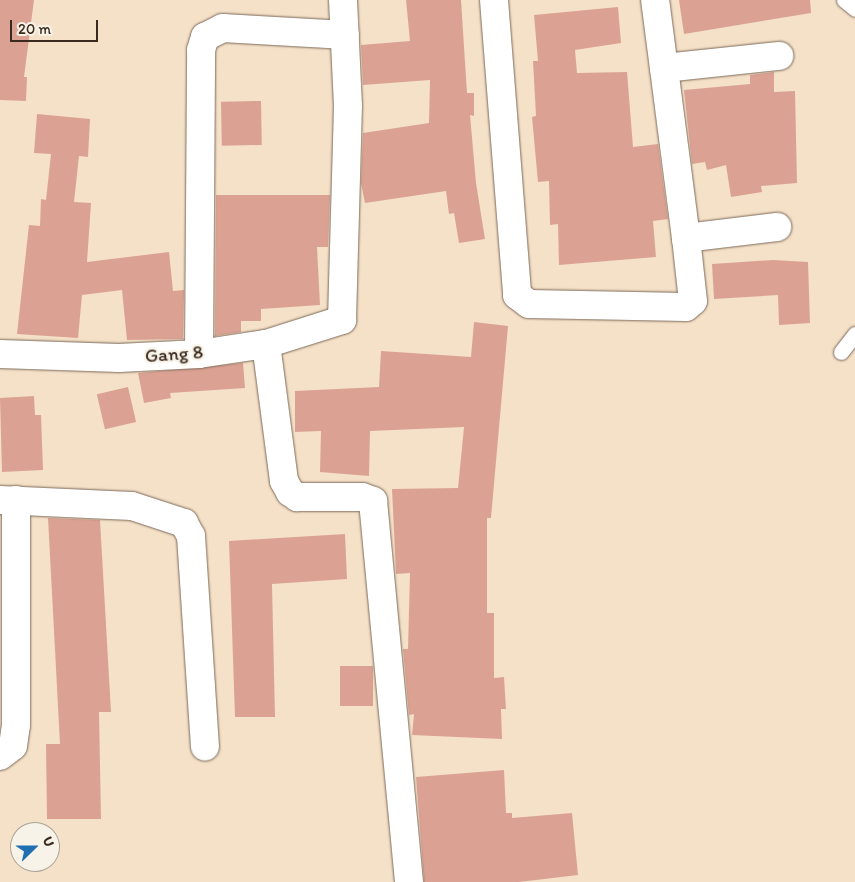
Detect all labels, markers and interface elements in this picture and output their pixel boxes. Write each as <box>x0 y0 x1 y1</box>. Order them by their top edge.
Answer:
scale bar <box>12 10 100 42</box>
text: 20 m <box>18 20 51 38</box>
street label: Gang 8 <box>144 341 204 367</box>
north arrow <box>10 822 60 872</box>
text: U <box>39 834 58 849</box>

